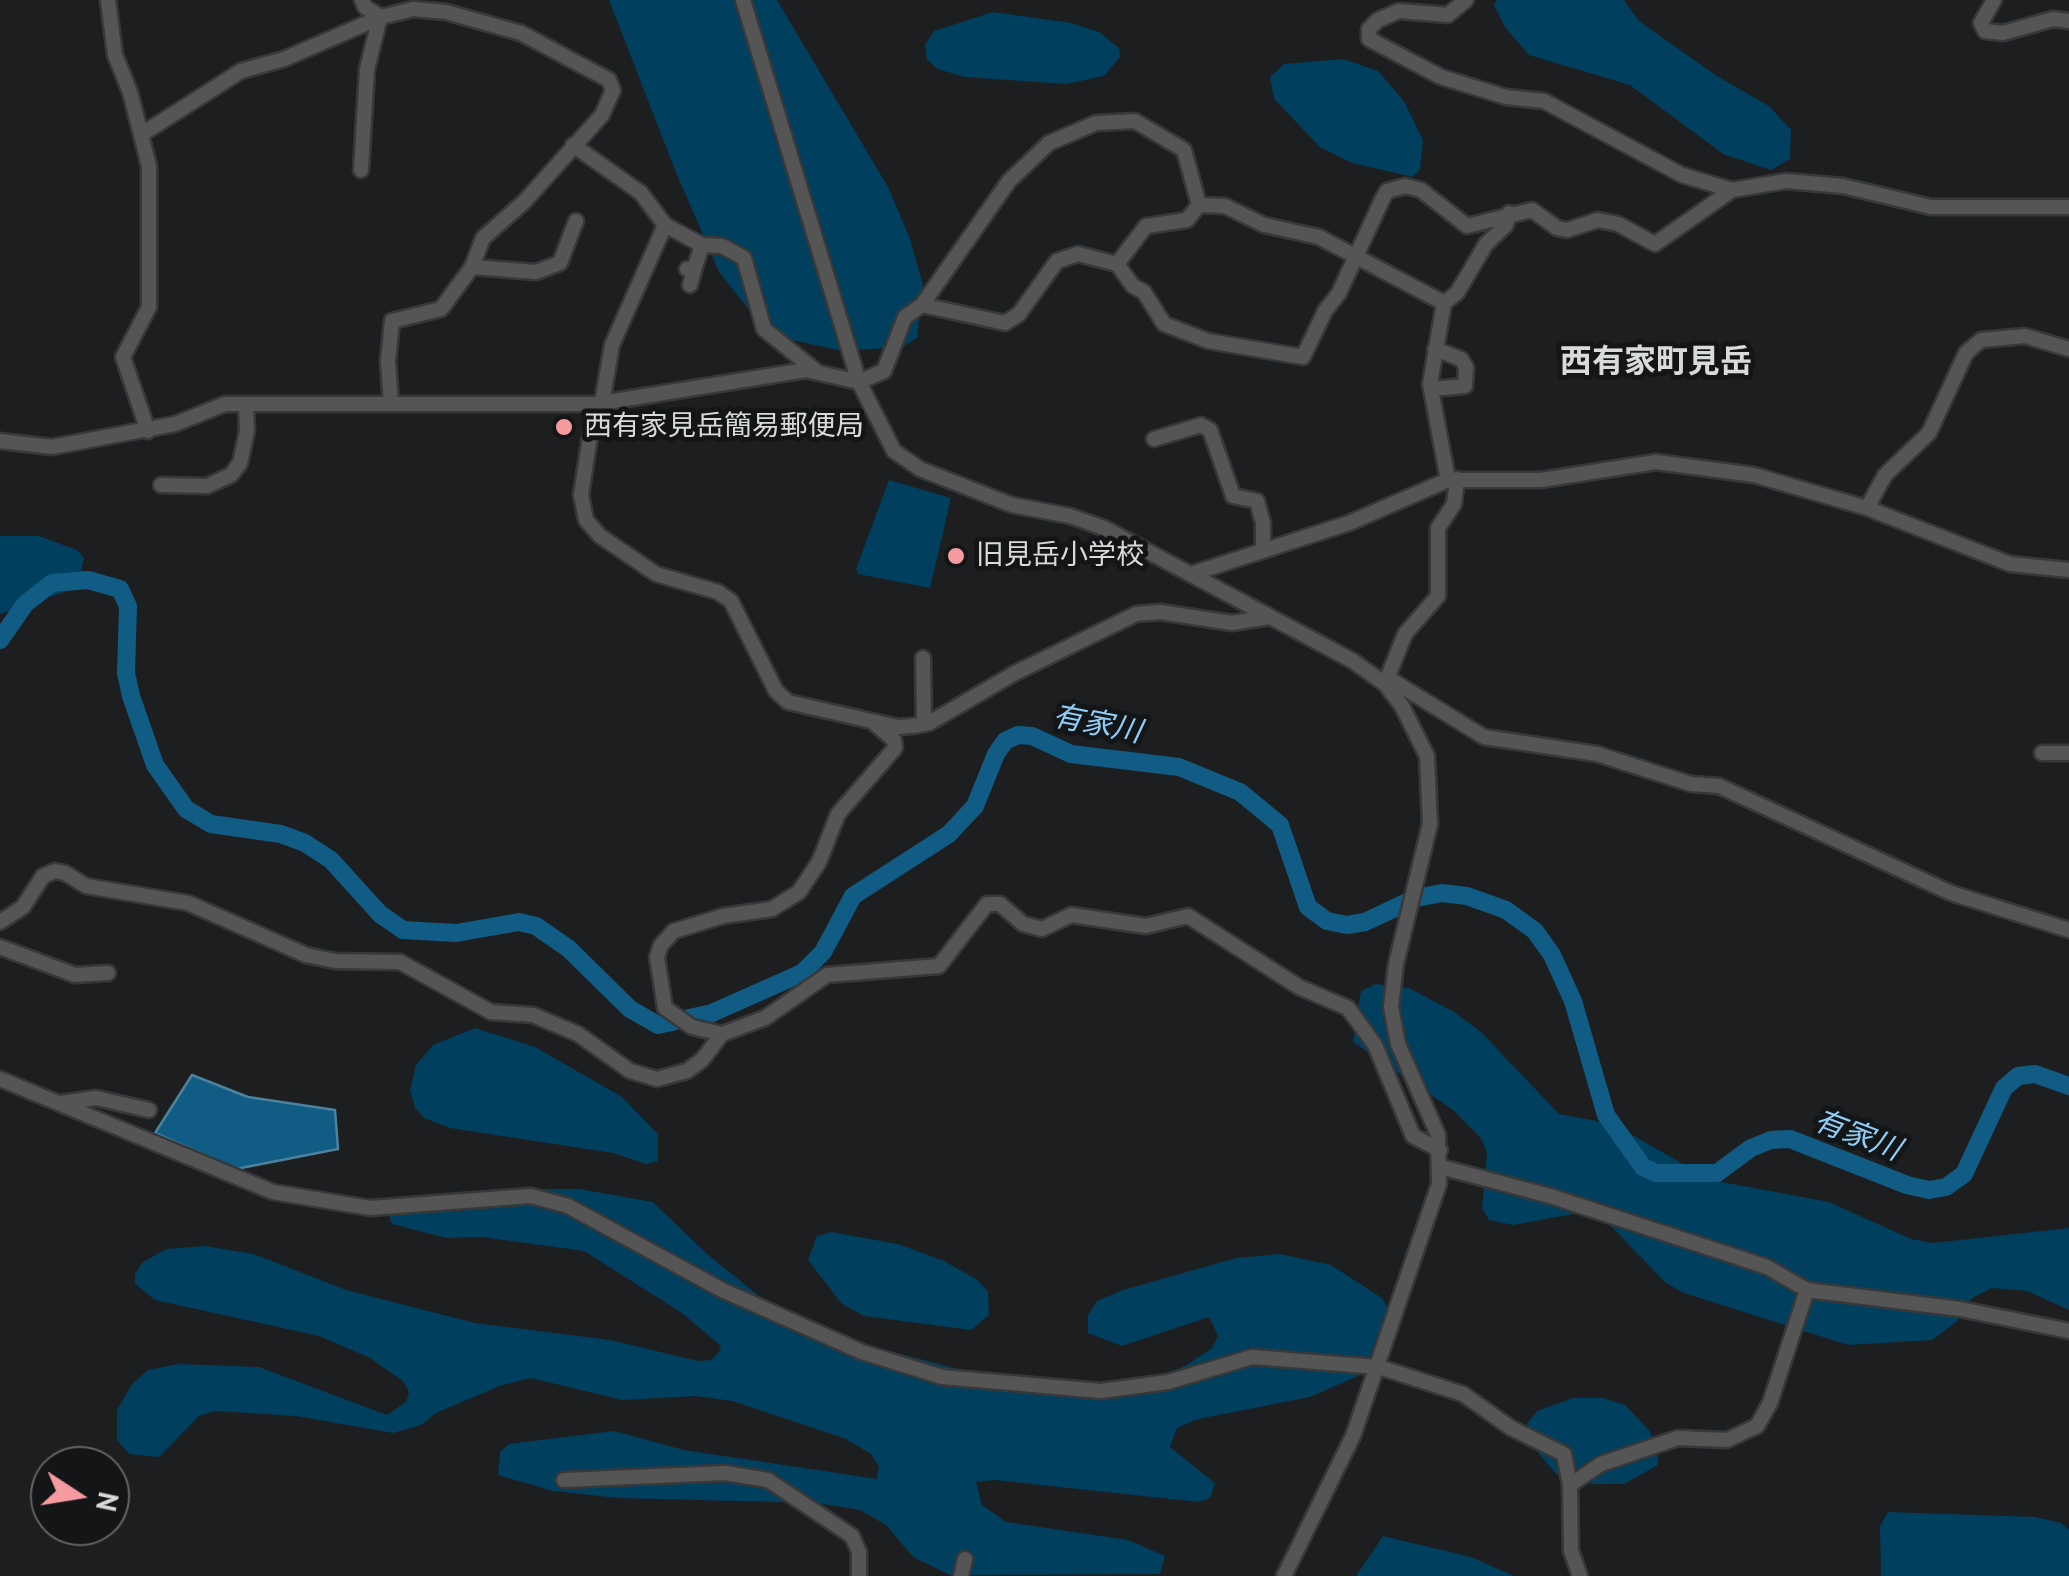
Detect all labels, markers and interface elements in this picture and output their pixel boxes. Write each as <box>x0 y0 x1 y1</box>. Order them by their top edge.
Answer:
district label: 西有家町見岳 <box>1560 344 1752 382</box>
place label: 西有家見岳簡易郵便局 <box>584 410 864 444</box>
marker: 西有家見岳簡易郵便局 <box>553 416 575 438</box>
place label: 旧見岳小学校 <box>976 539 1144 573</box>
marker: 旧見岳小学校 <box>945 545 967 567</box>
water label: 有家川 <box>1049 699 1145 751</box>
water label: 有家川 <box>1809 1103 1905 1169</box>
north arrow <box>30 1446 130 1546</box>
text: N <box>88 1489 128 1515</box>

